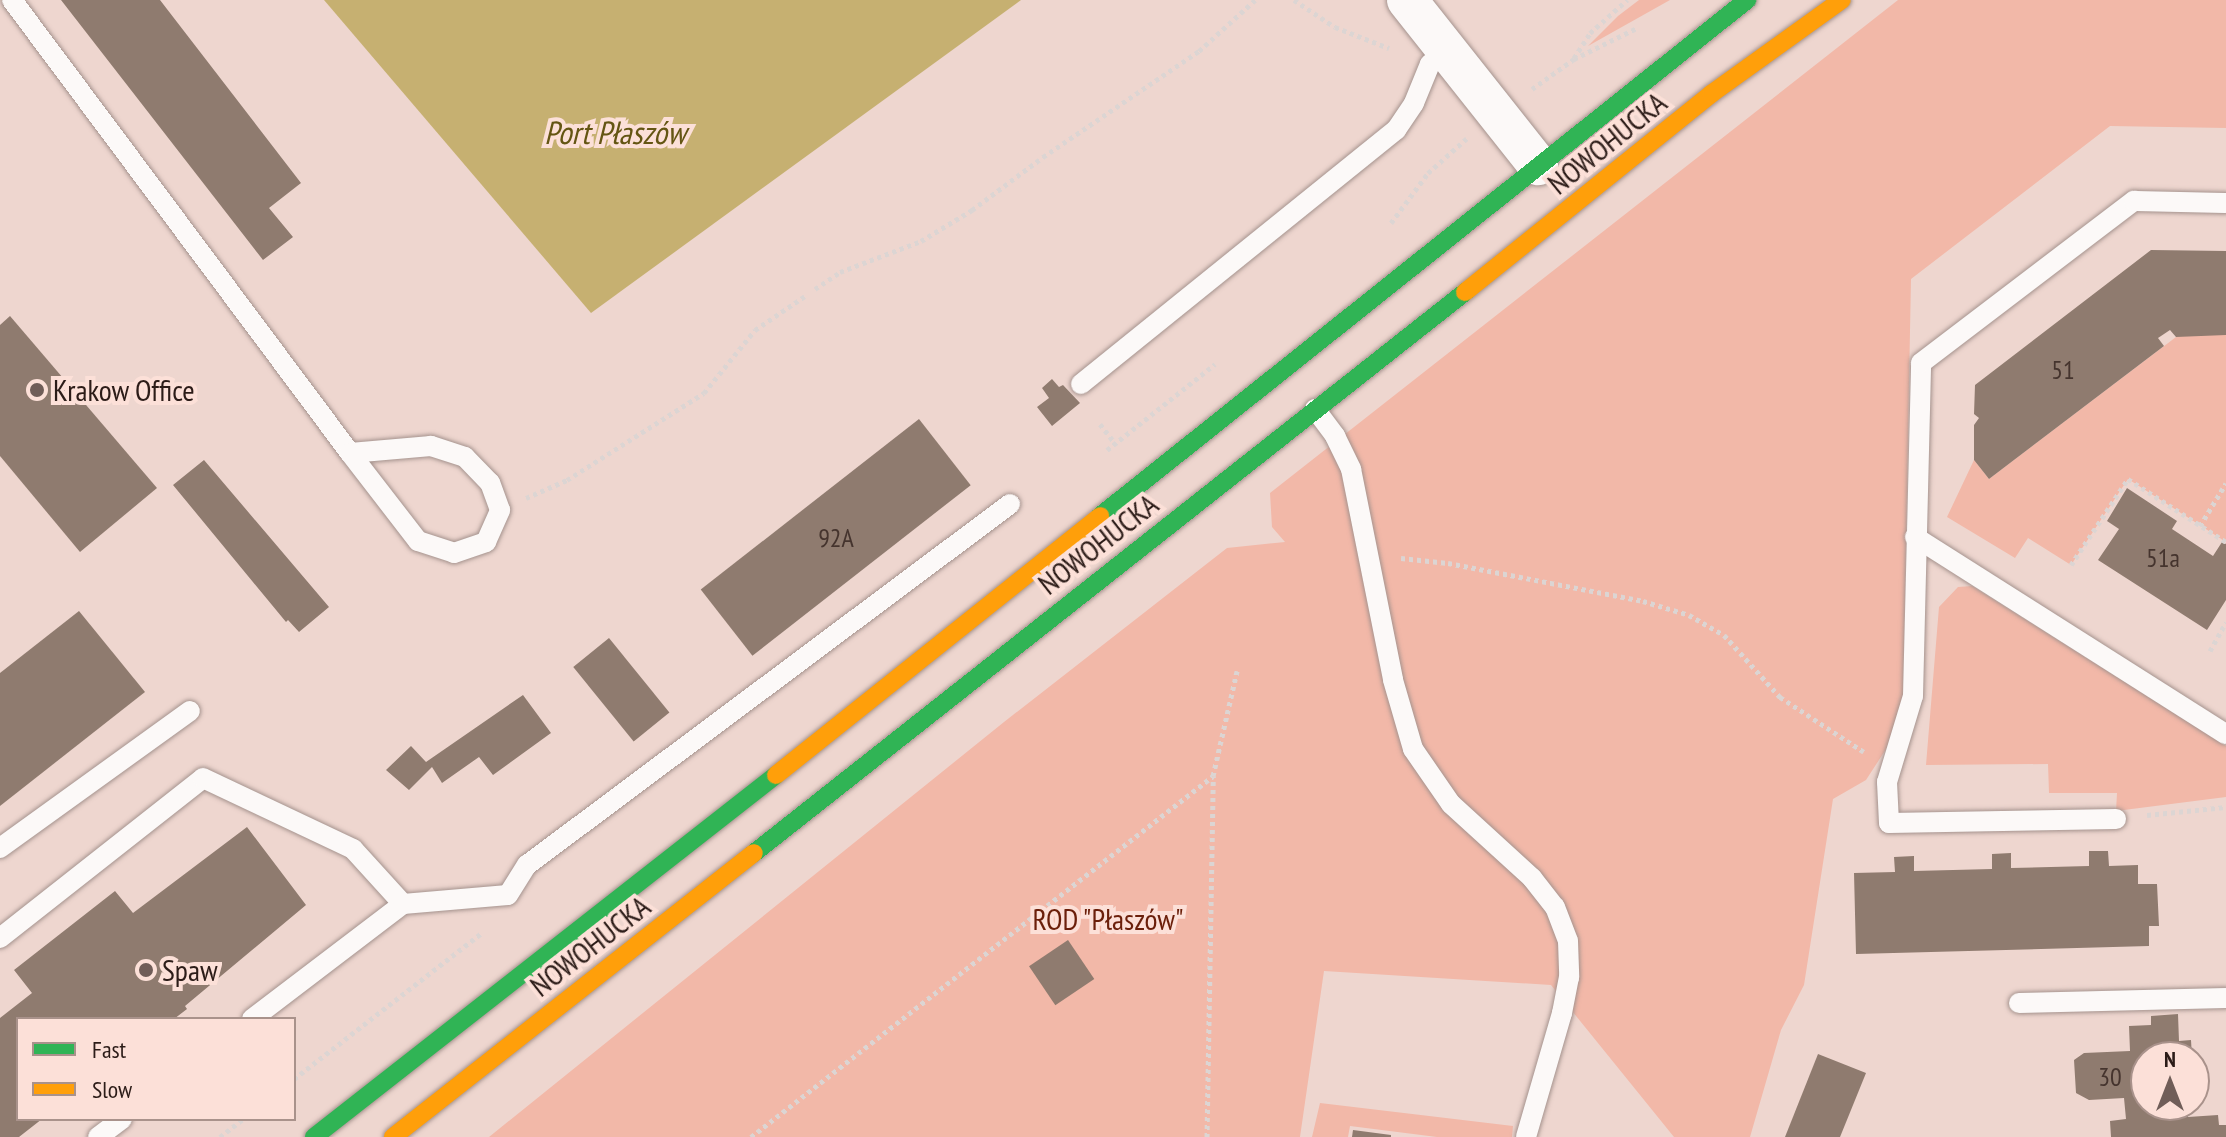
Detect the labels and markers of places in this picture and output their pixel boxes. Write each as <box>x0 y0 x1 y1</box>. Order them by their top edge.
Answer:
place label: Krakow Office <box>53 372 195 408</box>
marker: Krakow Office <box>28 381 46 399</box>
place label: Spaw <box>162 952 218 988</box>
marker: Spaw <box>137 961 155 979</box>

